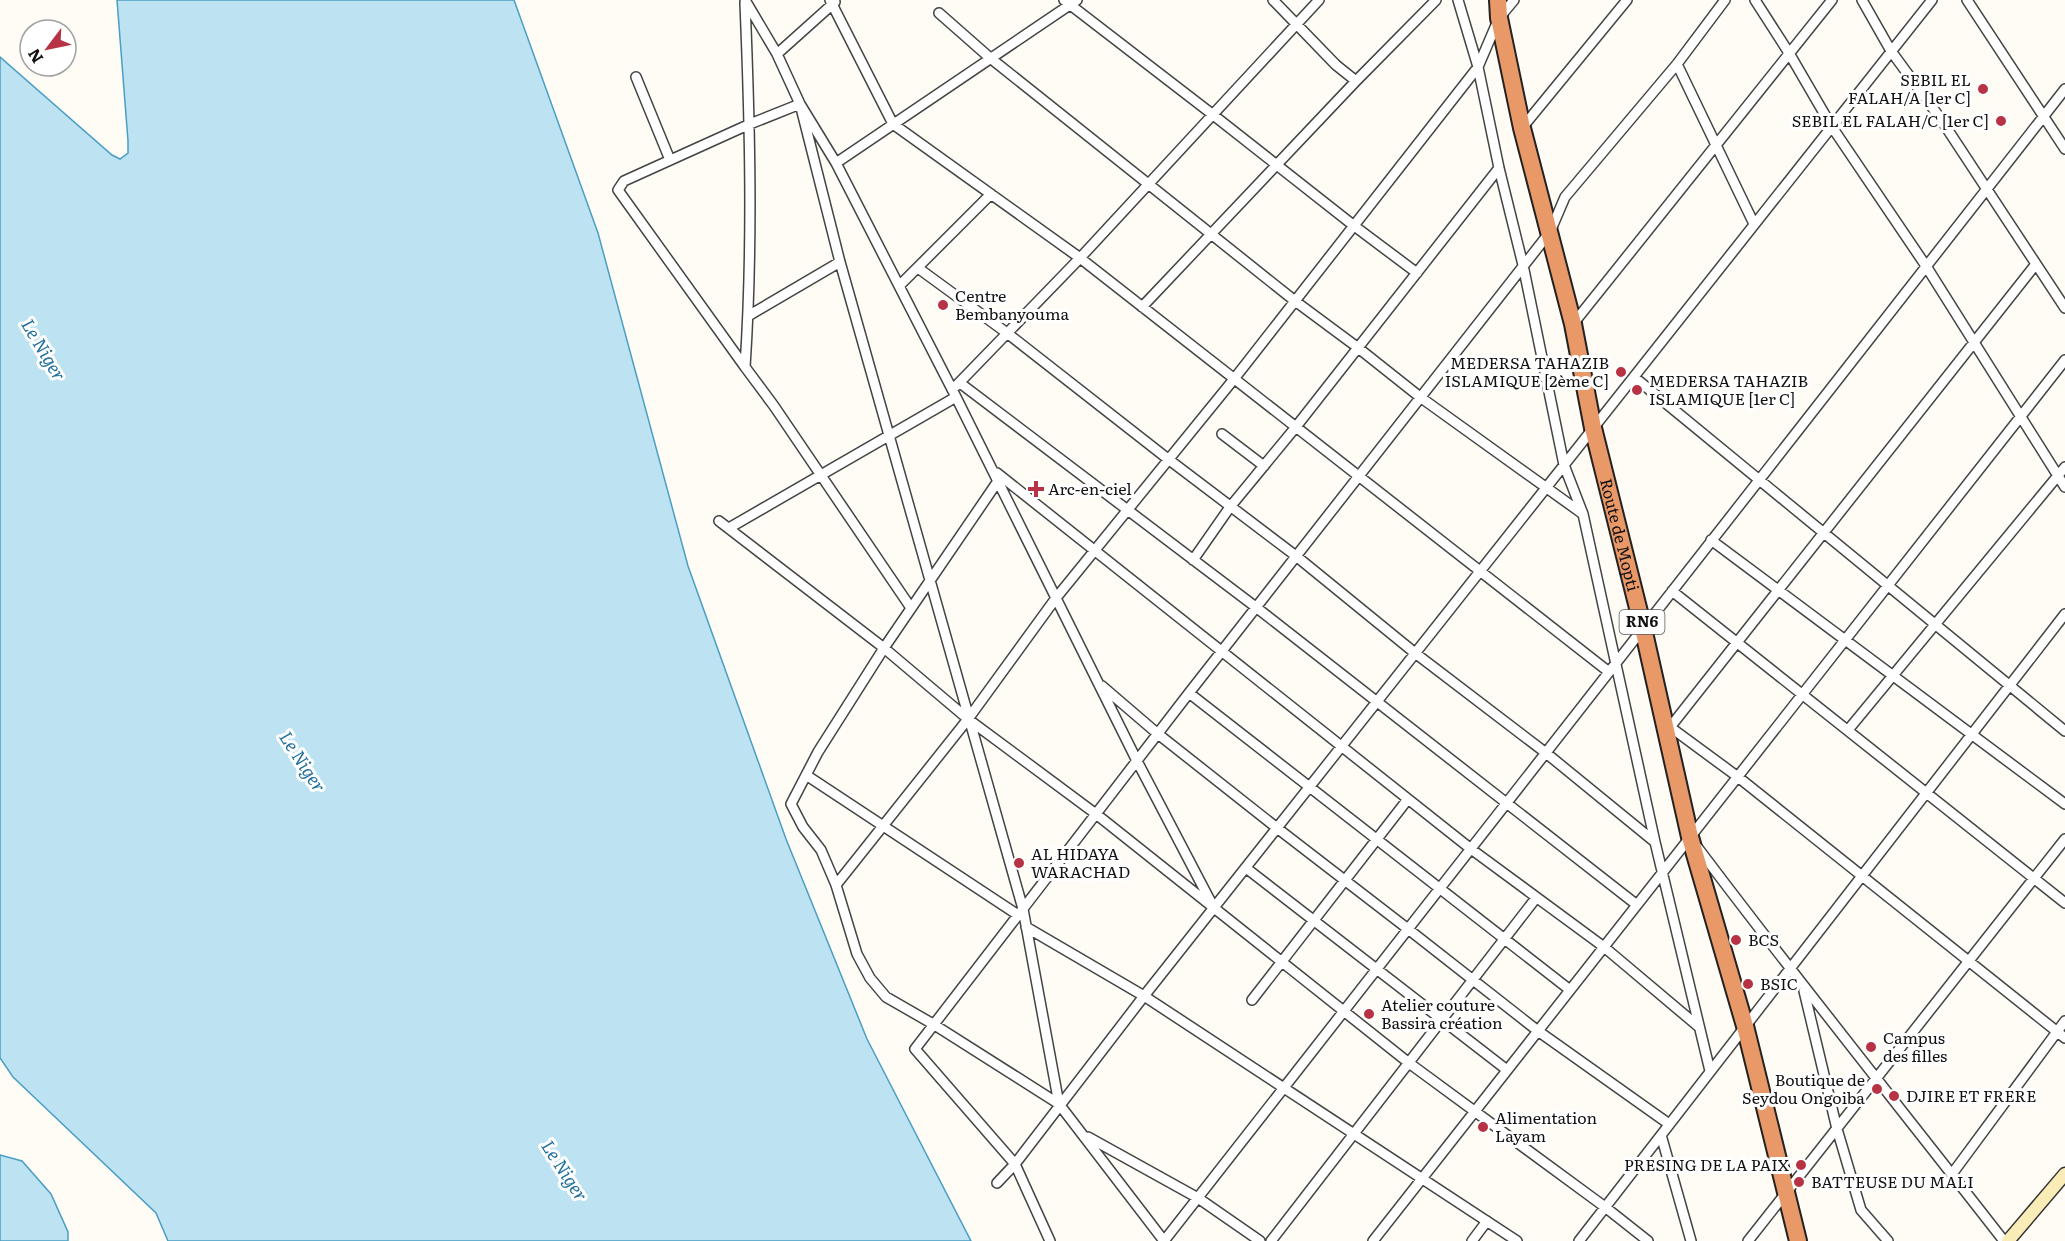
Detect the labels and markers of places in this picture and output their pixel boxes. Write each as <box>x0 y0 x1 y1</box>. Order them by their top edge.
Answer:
place label: SEBIL EL FALAH/A [1er C] <box>1848 67 1971 109</box>
marker: SEBIL EL FALAH/A [1er C] <box>1976 82 1990 96</box>
place label: SEBIL EL FALAH/C [1er C] <box>1792 108 1989 132</box>
marker: SEBIL EL FALAH/C [1er C] <box>1994 114 2008 128</box>
place label: Centre Bembanyouma <box>955 283 1069 325</box>
marker: Centre Bembanyouma <box>936 298 950 312</box>
place label: MEDERSA TAHAZIB ISLAMIQUE [2ème C] <box>1445 350 1609 392</box>
marker: MEDERSA TAHAZIB ISLAMIQUE [2ème C] <box>1614 365 1628 379</box>
place label: MEDERSA TAHAZIB ISLAMIQUE [1er C] <box>1649 368 1808 410</box>
marker: MEDERSA TAHAZIB ISLAMIQUE [1er C] <box>1630 383 1644 397</box>
place label: Arc-en-ciel <box>1048 476 1132 500</box>
marker: Arc-en-ciel <box>1029 482 1043 496</box>
place label: AL HIDAYA WARACHAD <box>1031 841 1130 883</box>
marker: AL HIDAYA WARACHAD <box>1012 856 1026 870</box>
place label: BCS <box>1748 927 1779 951</box>
marker: BCS <box>1729 933 1743 947</box>
place label: BSIC <box>1760 971 1798 995</box>
marker: BSIC <box>1741 977 1755 991</box>
place label: Atelier couture Bassira création <box>1381 992 1503 1034</box>
marker: Atelier couture Bassira création <box>1362 1007 1376 1021</box>
place label: Campus des filles <box>1883 1025 1947 1067</box>
marker: Campus des filles <box>1864 1040 1878 1054</box>
place label: Boutique de Seydou Ongoiba <box>1742 1067 1865 1109</box>
marker: Boutique de Seydou Ongoiba <box>1870 1082 1884 1096</box>
place label: DJIRE ET FRERE <box>1906 1083 2036 1107</box>
marker: DJIRE ET FRERE <box>1887 1089 1901 1103</box>
place label: Alimentation Layam <box>1495 1105 1598 1147</box>
marker: Alimentation Layam <box>1476 1120 1490 1134</box>
place label: PRESING DE LA PAIX <box>1624 1152 1790 1176</box>
marker: PRESING DE LA PAIX <box>1794 1158 1808 1172</box>
place label: BATTEUSE DU MALI <box>1811 1169 1974 1193</box>
marker: BATTEUSE DU MALI <box>1792 1175 1806 1189</box>

